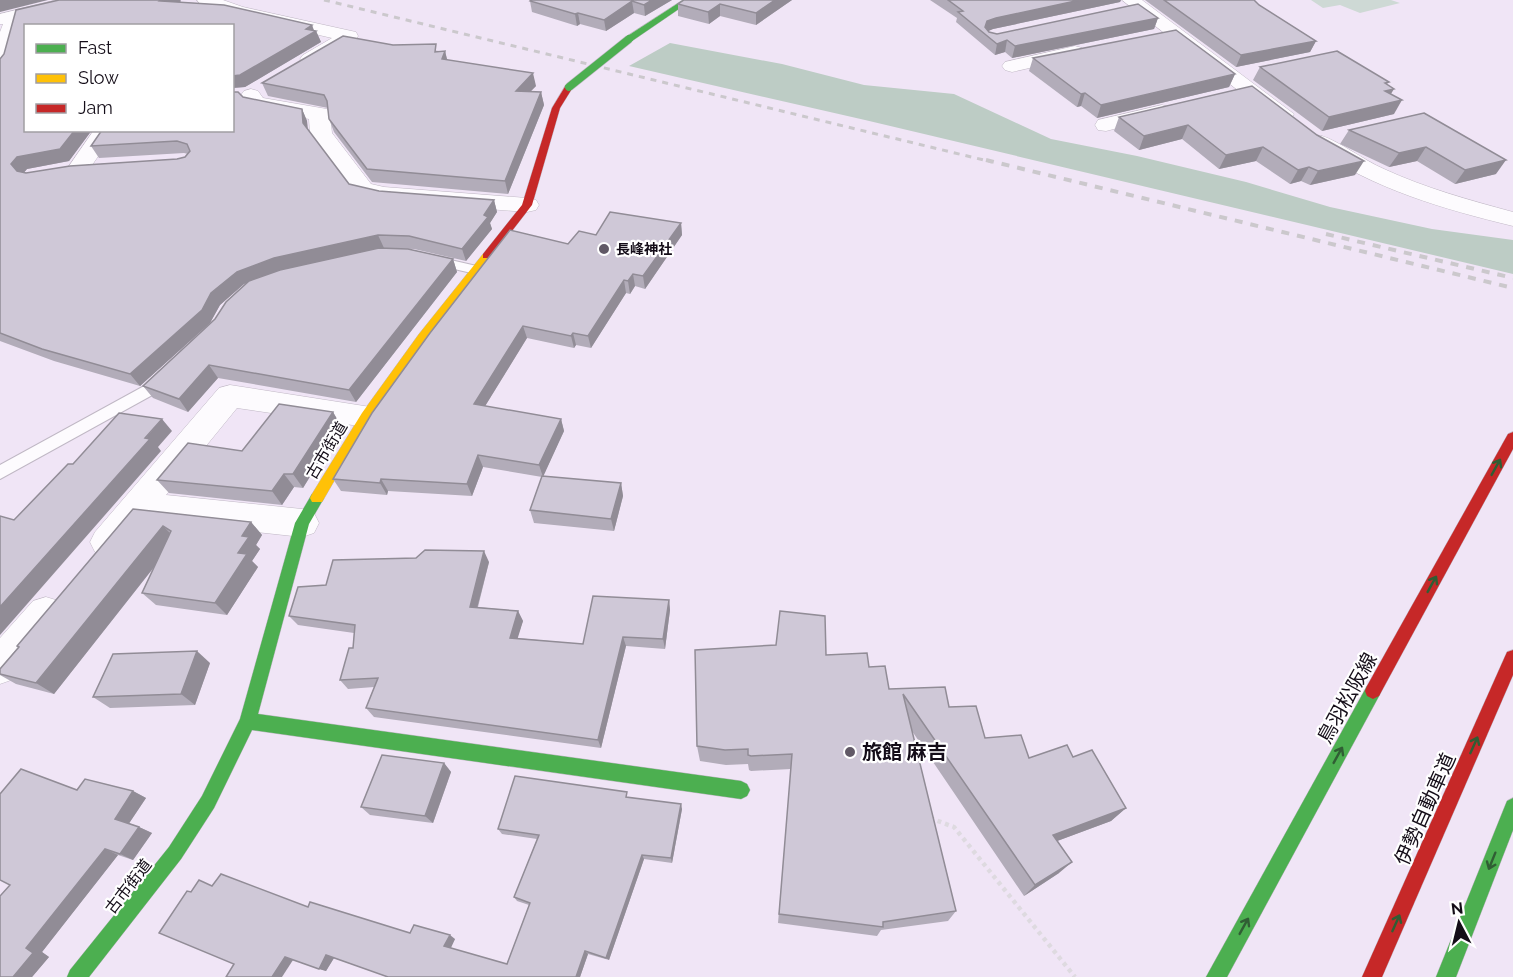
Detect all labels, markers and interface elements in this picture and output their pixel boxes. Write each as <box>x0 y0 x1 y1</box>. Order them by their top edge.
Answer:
legend <box>24 24 234 132</box>
text: Fast <box>78 37 112 58</box>
text: Slow <box>78 67 119 88</box>
text: Jam <box>78 97 113 118</box>
place label: 長峰神社 <box>616 241 672 257</box>
marker: 長峰神社 <box>597 242 611 256</box>
street label: 古市街道 <box>302 418 351 483</box>
one-way arrow <box>1490 459 1502 476</box>
one-way arrow <box>1426 576 1438 593</box>
street label: 鳥羽松阪線 <box>1312 648 1382 748</box>
one-way arrow <box>1470 736 1481 754</box>
place label: 旅館 麻吉 <box>862 740 947 764</box>
marker: 旅館 麻吉 <box>843 745 857 759</box>
one-way arrow <box>1332 747 1344 764</box>
street label: 伊勢自動車道 <box>1390 749 1460 869</box>
one-way arrow <box>1485 852 1496 870</box>
street label: 古市街道 <box>101 855 156 917</box>
north arrow <box>1429 893 1489 953</box>
text: N <box>1450 898 1464 919</box>
one-way arrow <box>1391 915 1402 933</box>
one-way arrow <box>1239 917 1250 935</box>

